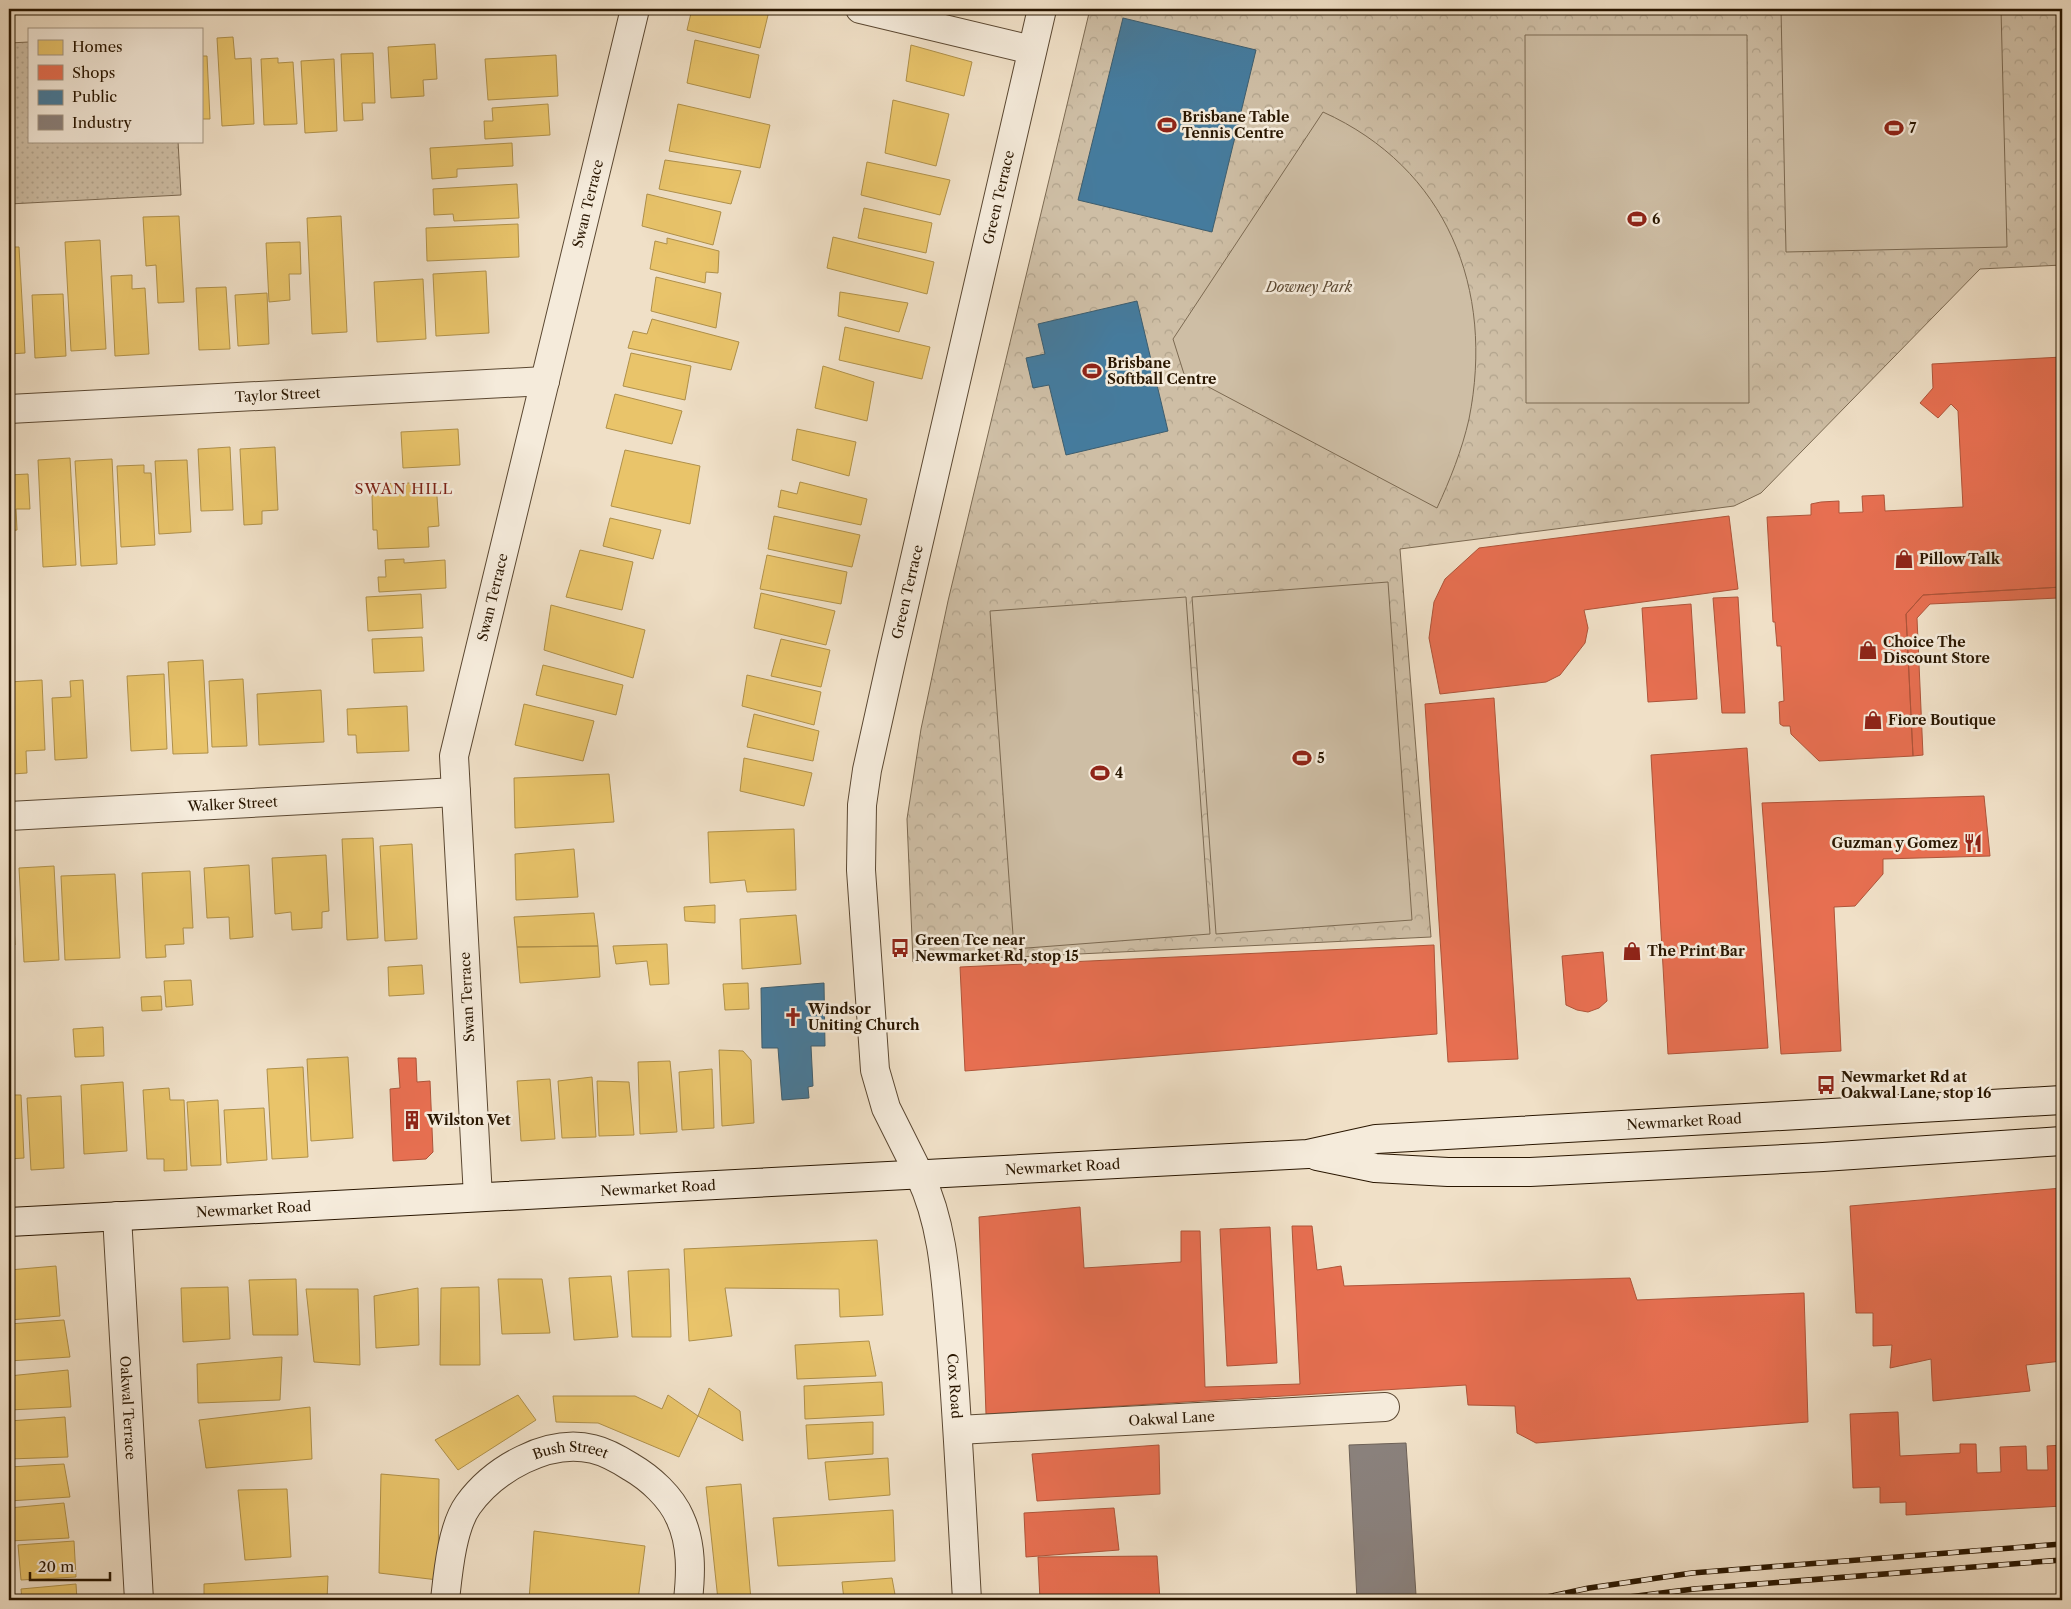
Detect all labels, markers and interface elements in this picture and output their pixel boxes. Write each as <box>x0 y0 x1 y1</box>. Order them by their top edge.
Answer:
legend <box>28 28 202 142</box>
text: Homes <box>72 37 123 56</box>
text: Shops <box>72 63 115 82</box>
text: Public <box>72 87 117 106</box>
place label: Brisbane Table Tennis Centre <box>1182 108 1289 142</box>
text: Industry <box>72 113 132 132</box>
sports icon: Brisbane Table Tennis Centre <box>1156 114 1178 136</box>
sports icon: 7 <box>1883 117 1905 139</box>
place label: 7 <box>1909 119 1917 137</box>
street label: Green Terrace <box>979 148 1018 246</box>
street label: Swan Terrace <box>568 157 607 250</box>
sports icon: 6 <box>1626 208 1648 230</box>
place label: 6 <box>1652 210 1660 228</box>
park label: Downey Park <box>1265 278 1353 296</box>
place label: Brisbane Softball Centre <box>1107 354 1216 388</box>
sports icon: Brisbane Softball Centre <box>1081 360 1103 382</box>
street label: Taylor Street <box>234 384 321 406</box>
district label: SWAN HILL <box>355 479 453 498</box>
street label: Green Terrace <box>888 543 927 641</box>
shop icon: Pillow Talk <box>1893 548 1915 570</box>
place label: Pillow Talk <box>1919 550 2001 568</box>
street label: Swan Terrace <box>473 551 512 643</box>
place label: Choice The Discount Store <box>1883 633 1990 667</box>
shop icon: Choice The Discount Store <box>1857 639 1879 661</box>
shop icon: Fiore Boutique <box>1862 709 1884 731</box>
place label: Fiore Boutique <box>1888 711 1996 729</box>
sports icon: 5 <box>1291 747 1313 769</box>
place label: 5 <box>1317 749 1325 767</box>
sports icon: 4 <box>1089 762 1111 784</box>
place label: 4 <box>1115 764 1123 782</box>
street label: Walker Street <box>186 793 278 815</box>
restaurant icon: Guzman y Gomez <box>1962 832 1984 854</box>
place label: Guzman y Gomez <box>1832 834 1958 852</box>
place label: Green Tce near Newmarket Rd, stop 15 <box>915 931 1079 965</box>
bus stop icon: Green Tce near Newmarket Rd, stop 15 <box>889 937 911 959</box>
shop icon: The Print Bar <box>1621 940 1643 962</box>
place label: The Print Bar <box>1647 942 1745 960</box>
street label: Swan Terrace <box>456 951 478 1043</box>
place label: Windsor Uniting Church <box>807 1000 920 1034</box>
church icon: Windsor Uniting Church <box>782 1006 804 1028</box>
place label: Newmarket Rd at Oakwal Lane, stop 16 <box>1841 1068 1991 1102</box>
bus stop icon: Newmarket Rd at Oakwal Lane, stop 16 <box>1815 1074 1837 1096</box>
building icon: Wilston Vet <box>401 1109 423 1131</box>
street label: Newmarket Road <box>1626 1109 1743 1134</box>
place label: Wilston Vet <box>426 1111 511 1129</box>
street label: Newmarket Road <box>1004 1155 1121 1179</box>
street label: Newmarket Road <box>600 1176 717 1200</box>
street label: Newmarket Road <box>196 1197 312 1221</box>
street label: Cox Road <box>943 1353 966 1420</box>
street label: Oakwal Terrace <box>116 1355 140 1460</box>
street label: Oakwal Lane <box>1128 1407 1216 1430</box>
street label: Bush Street <box>530 1438 611 1463</box>
scale bar <box>30 1549 110 1581</box>
text: 20 m <box>38 1557 74 1576</box>

